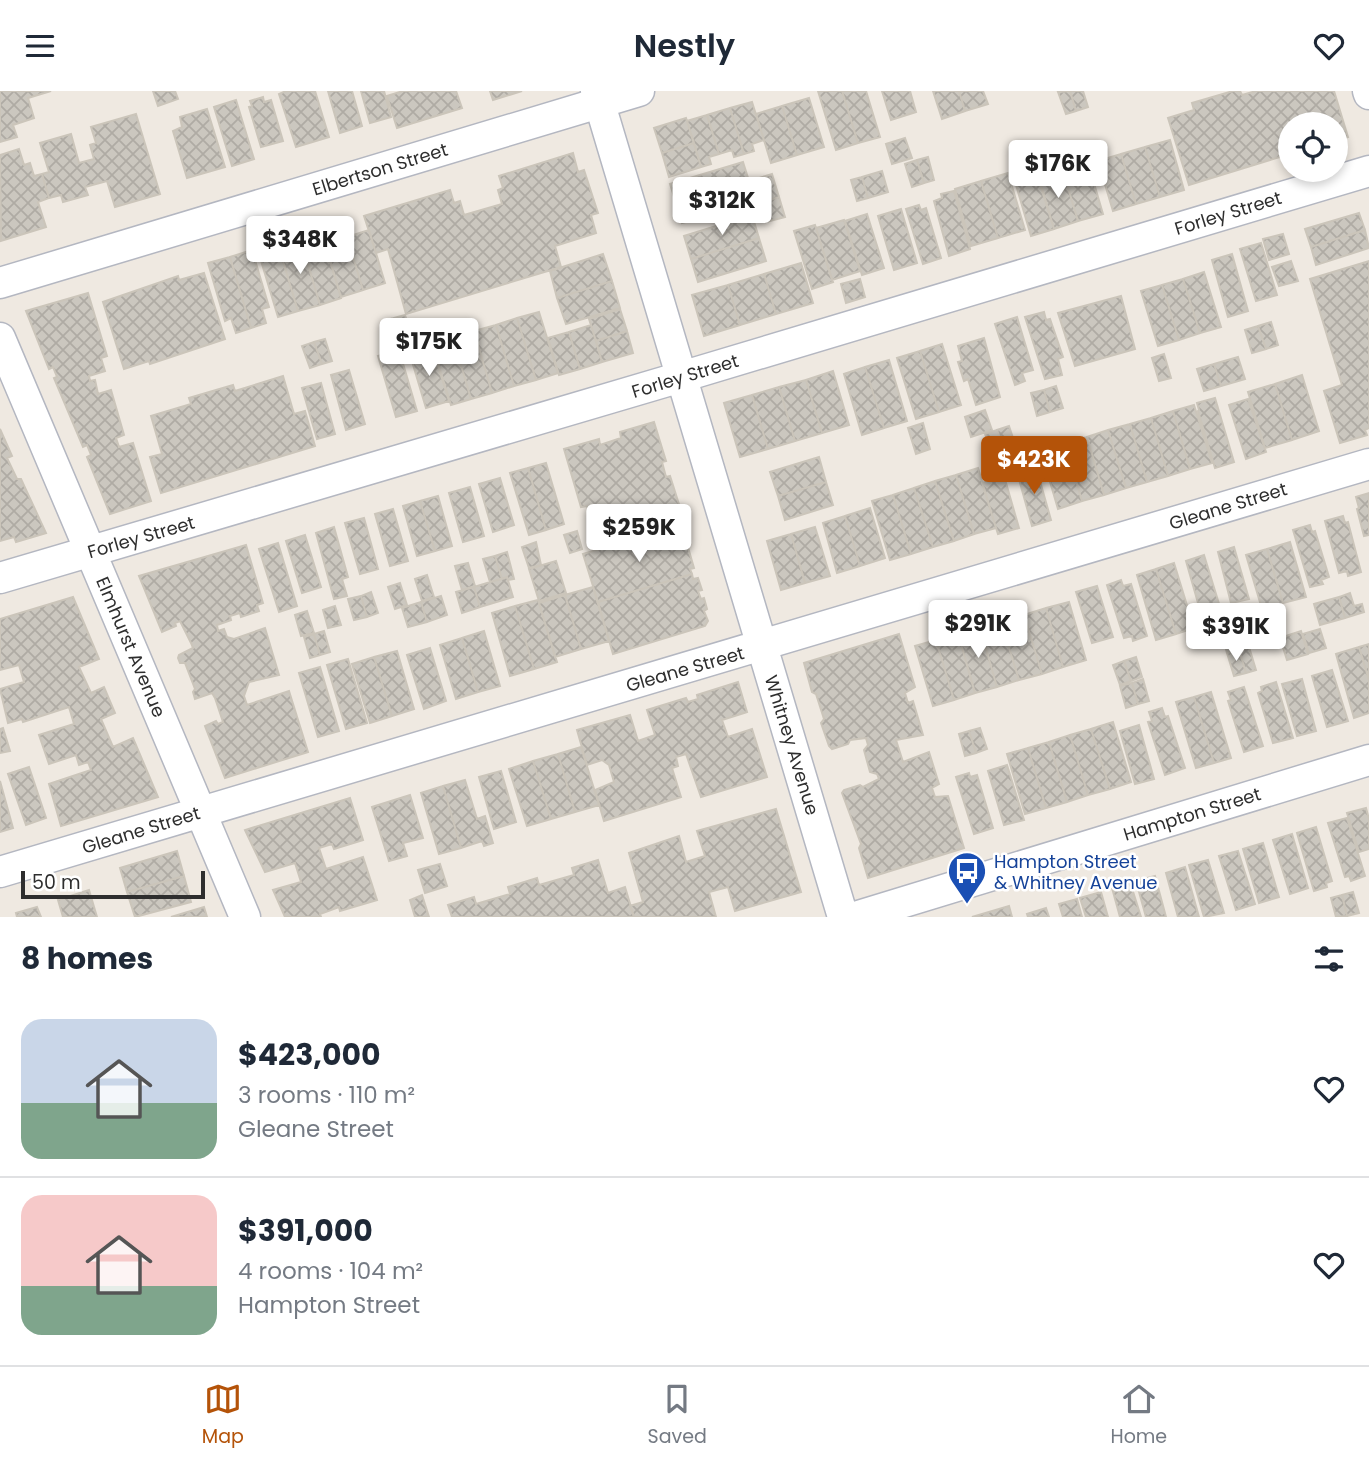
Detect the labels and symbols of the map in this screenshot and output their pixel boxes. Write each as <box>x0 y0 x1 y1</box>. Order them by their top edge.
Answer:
street label: Elbertson Street <box>309 137 451 201</box>
pin: $176K <box>1009 141 1107 200</box>
pin: $312K <box>673 177 771 237</box>
street label: Forley Street <box>1171 185 1285 241</box>
pin: $348K <box>251 216 349 276</box>
pin: $175K <box>380 319 478 378</box>
street label: Forley Street <box>628 348 742 404</box>
pin: $423K <box>985 437 1083 496</box>
street label: Gleane Street <box>1166 476 1290 536</box>
pin: $259K <box>590 505 688 564</box>
street label: Forley Street <box>84 510 198 564</box>
street label: Elmhurst Avenue <box>90 573 172 721</box>
pin: $291K <box>929 601 1027 660</box>
pin: $391K <box>1187 603 1285 663</box>
street label: Gleane Street <box>623 640 747 698</box>
street label: Whitney Avenue <box>759 672 825 818</box>
street label: Hampton Street <box>1120 781 1264 847</box>
street label: Gleane Street <box>79 800 203 860</box>
place label: Hampton Street & Whitney Avenue <box>994 849 1157 895</box>
bus stop icon: Hampton Street & Whitney Avenue <box>946 850 988 905</box>
scale bar <box>21 868 205 900</box>

